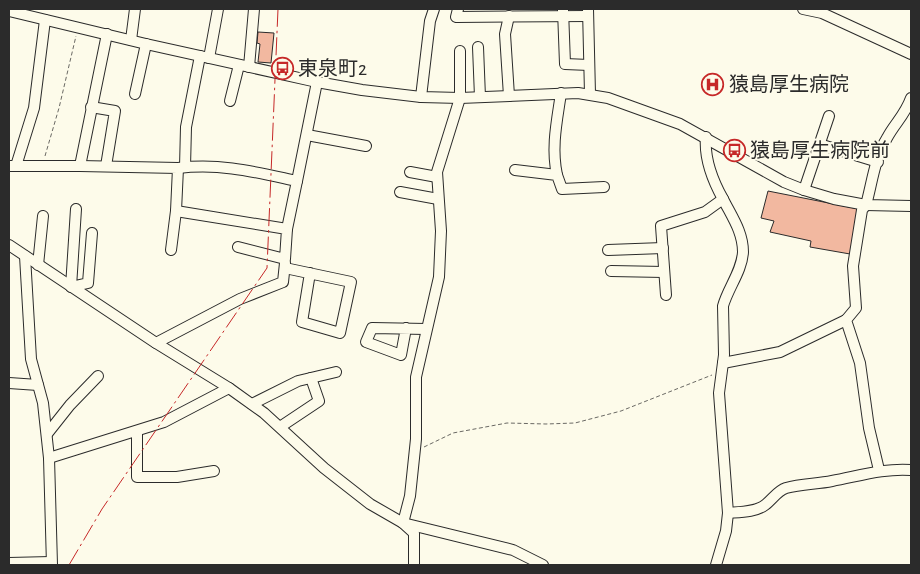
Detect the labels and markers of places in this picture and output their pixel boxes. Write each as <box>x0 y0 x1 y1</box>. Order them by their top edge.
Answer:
bus stop icon: 東泉町2 <box>270 56 294 80</box>
place label: 東泉町2 <box>298 58 367 79</box>
hospital icon: 猿島厚生病院 <box>701 72 725 96</box>
place label: 猿島厚生病院 <box>729 73 849 95</box>
bus stop icon: 猿島厚生病院前 <box>722 138 746 162</box>
place label: 猿島厚生病院前 <box>750 139 890 161</box>

